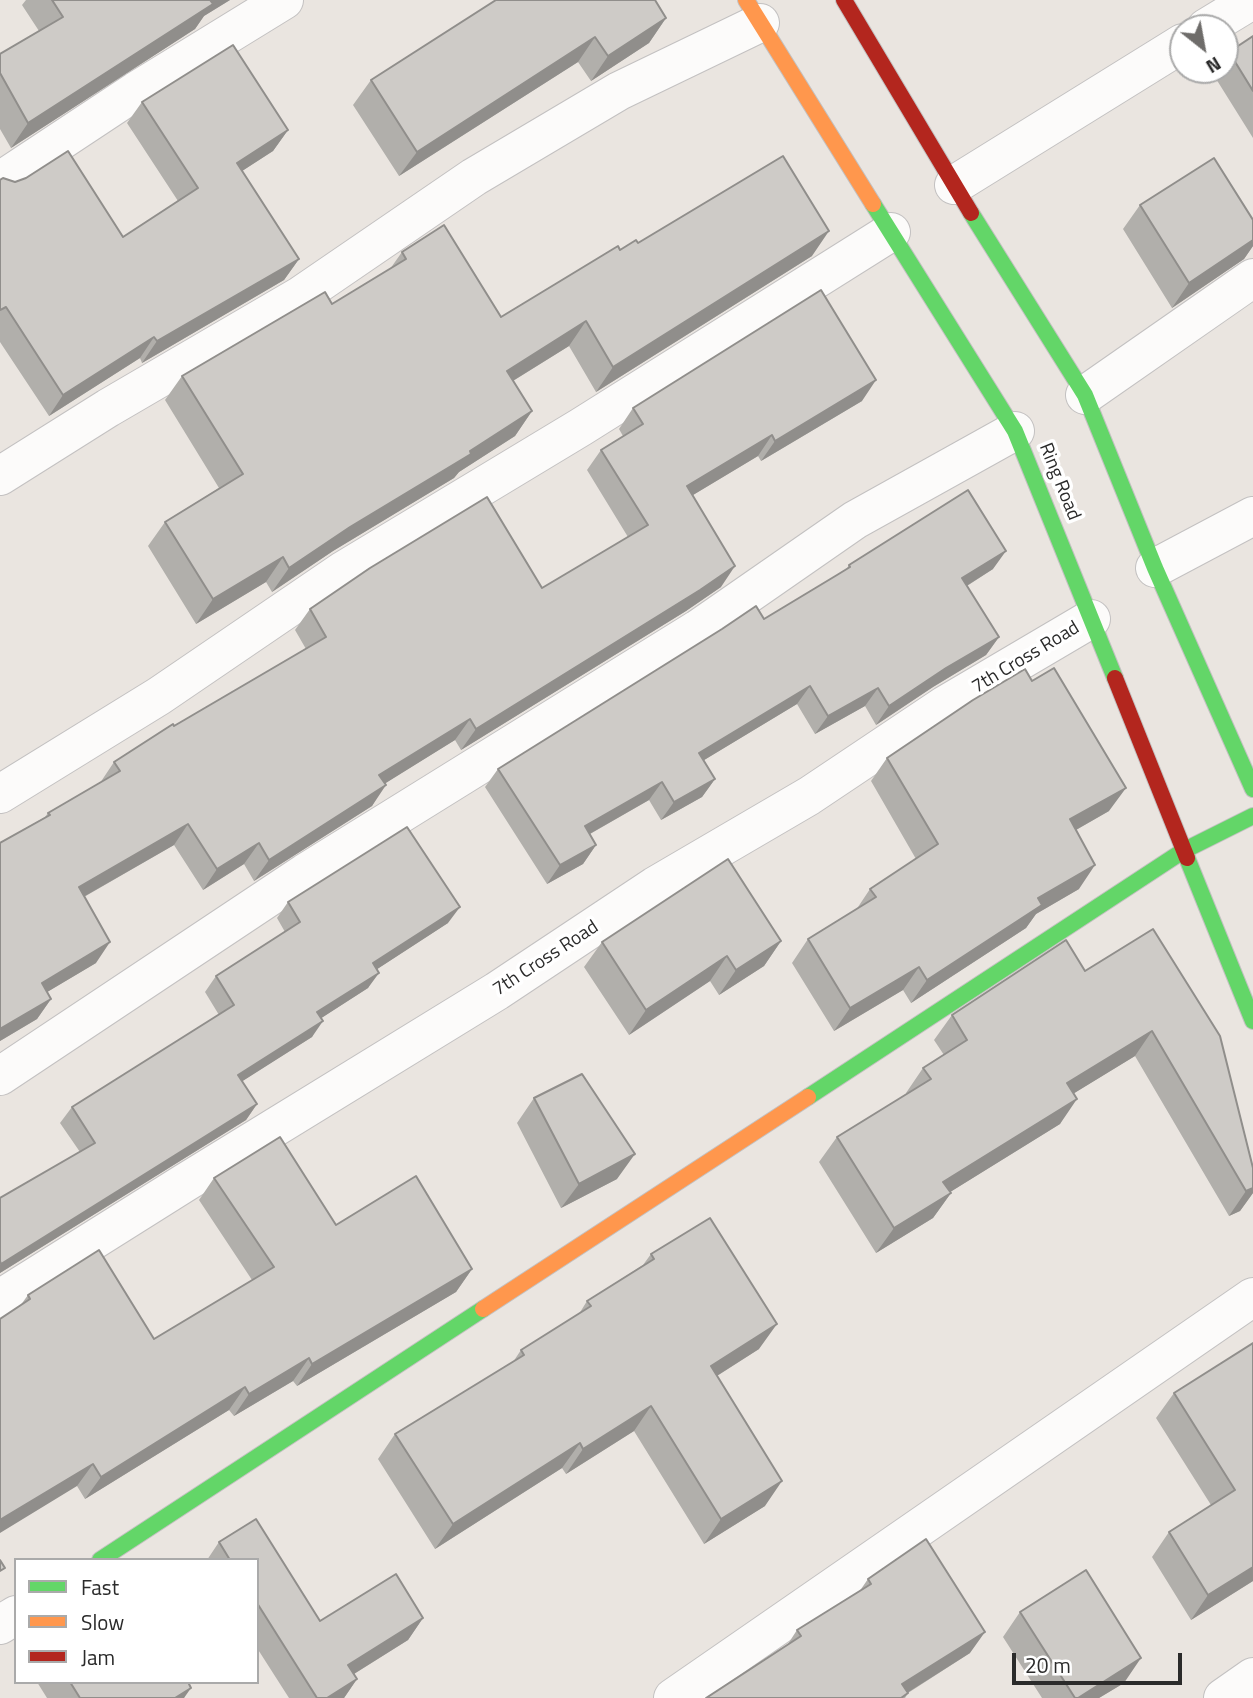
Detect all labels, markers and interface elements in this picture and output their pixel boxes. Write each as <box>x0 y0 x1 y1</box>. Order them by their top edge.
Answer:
north arrow <box>1169 14 1239 84</box>
text: N <box>1201 50 1227 82</box>
street label: Ring Road <box>1033 440 1085 524</box>
street label: 7th Cross Road <box>968 617 1084 699</box>
street label: 7th Cross Road <box>489 916 603 1002</box>
legend <box>14 1558 259 1684</box>
text: Fast <box>81 1571 119 1603</box>
text: Slow <box>81 1606 124 1638</box>
scale bar <box>1015 1638 1185 1682</box>
text: Jam <box>81 1641 115 1673</box>
text: 20 m <box>1025 1649 1071 1681</box>

